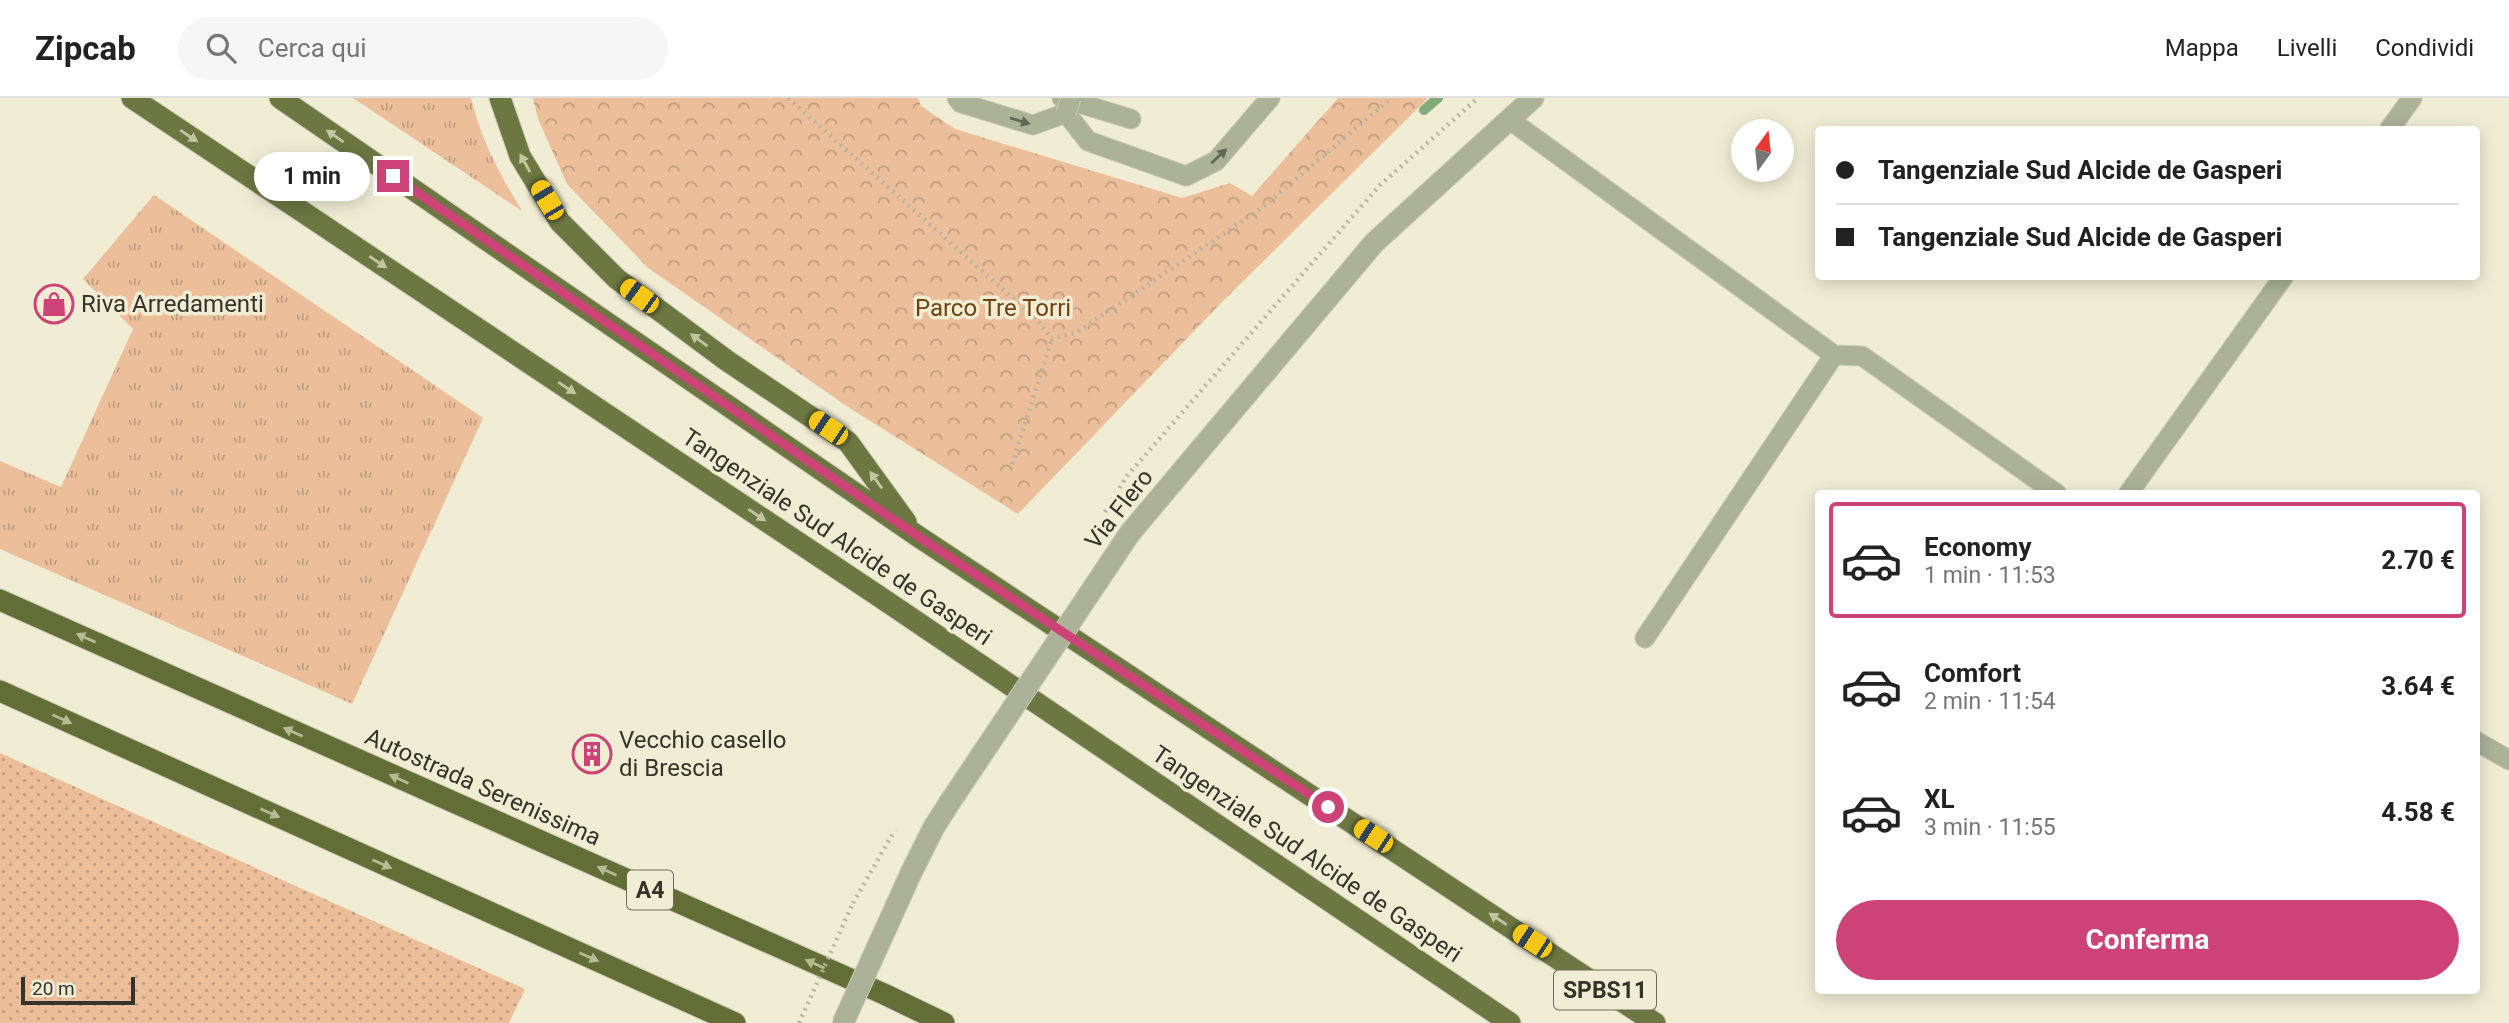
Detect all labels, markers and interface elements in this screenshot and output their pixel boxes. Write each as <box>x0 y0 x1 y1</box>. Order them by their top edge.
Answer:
search box <box>178 17 668 80</box>
text: Zipcab <box>35 29 136 68</box>
icon: search <box>202 29 240 67</box>
text: Cerca qui <box>258 33 367 63</box>
text: Mappa <box>2165 34 2239 62</box>
text: Livelli <box>2277 34 2337 62</box>
text: Condividi <box>2375 34 2474 62</box>
one-way arrow <box>1010 116 1031 127</box>
north arrow <box>1731 119 1794 182</box>
map controls <box>1731 119 1794 182</box>
one-way arrow <box>180 129 198 143</box>
one-way arrow <box>326 129 344 143</box>
one-way arrow <box>1210 148 1228 164</box>
callout: 1 min <box>253 152 368 200</box>
one-way arrow <box>519 154 531 173</box>
text: Tangenziale Sud Alcide de Gasperi <box>1878 155 2282 185</box>
route end <box>377 160 409 192</box>
text: 1 min <box>283 163 341 190</box>
car <box>528 177 567 223</box>
text: Tangenziale Sud Alcide de Gasperi <box>1878 222 2282 252</box>
one-way arrow <box>369 255 387 269</box>
car <box>616 275 663 317</box>
shop icon: Riva Arredamenti <box>33 283 75 325</box>
place label: Riva Arredamenti <box>81 290 264 318</box>
park label: Parco Tre Torri <box>915 294 1071 322</box>
one-way arrow <box>690 333 708 347</box>
one-way arrow <box>558 382 577 395</box>
car <box>805 408 852 448</box>
street label: Tangenziale Sud Alcide de Gasperi <box>677 423 997 651</box>
street label: Via Flero <box>1079 464 1159 554</box>
one-way arrow <box>869 471 883 489</box>
one-way arrow <box>748 508 766 522</box>
icon: car <box>1840 529 1903 592</box>
text: Economy <box>1924 532 2031 562</box>
text: 2.70 € <box>2381 545 2455 575</box>
text: 1 min · 11:53 <box>1924 562 2056 589</box>
one-way arrow <box>76 632 96 644</box>
icon: car <box>1840 655 1903 718</box>
text: Comfort <box>1924 658 2021 688</box>
text: 3.64 € <box>2381 671 2455 701</box>
text: 2 min · 11:54 <box>1924 688 2056 715</box>
one-way arrow <box>52 714 72 725</box>
street label: Autostrada Serenissima <box>361 722 605 852</box>
one-way arrow <box>283 726 303 738</box>
place label: Vecchio casello di Brescia <box>619 726 786 782</box>
building icon: Vecchio casello di Brescia <box>571 733 613 775</box>
street label: Tangenziale Sud Alcide de Gasperi <box>1147 740 1467 968</box>
one-way arrow <box>389 773 410 784</box>
icon: car <box>1840 781 1903 844</box>
text: XL <box>1924 784 1955 814</box>
route start <box>1312 791 1344 823</box>
text: 4.58 € <box>2381 797 2455 827</box>
one-way arrow <box>259 808 280 819</box>
text: 3 min · 11:55 <box>1924 814 2056 841</box>
car <box>1350 816 1397 856</box>
one-way arrow <box>371 859 392 870</box>
one-way arrow <box>597 865 618 876</box>
road number: A4 <box>627 870 673 910</box>
button: Conferma <box>1836 900 2459 980</box>
one-way arrow <box>1489 913 1508 926</box>
car <box>1509 921 1556 961</box>
one-way arrow <box>579 951 599 963</box>
one-way arrow <box>805 958 826 969</box>
road number: SPBS11 <box>1554 970 1656 1010</box>
scale bar <box>21 974 135 1006</box>
text: 20 m <box>32 977 75 1000</box>

